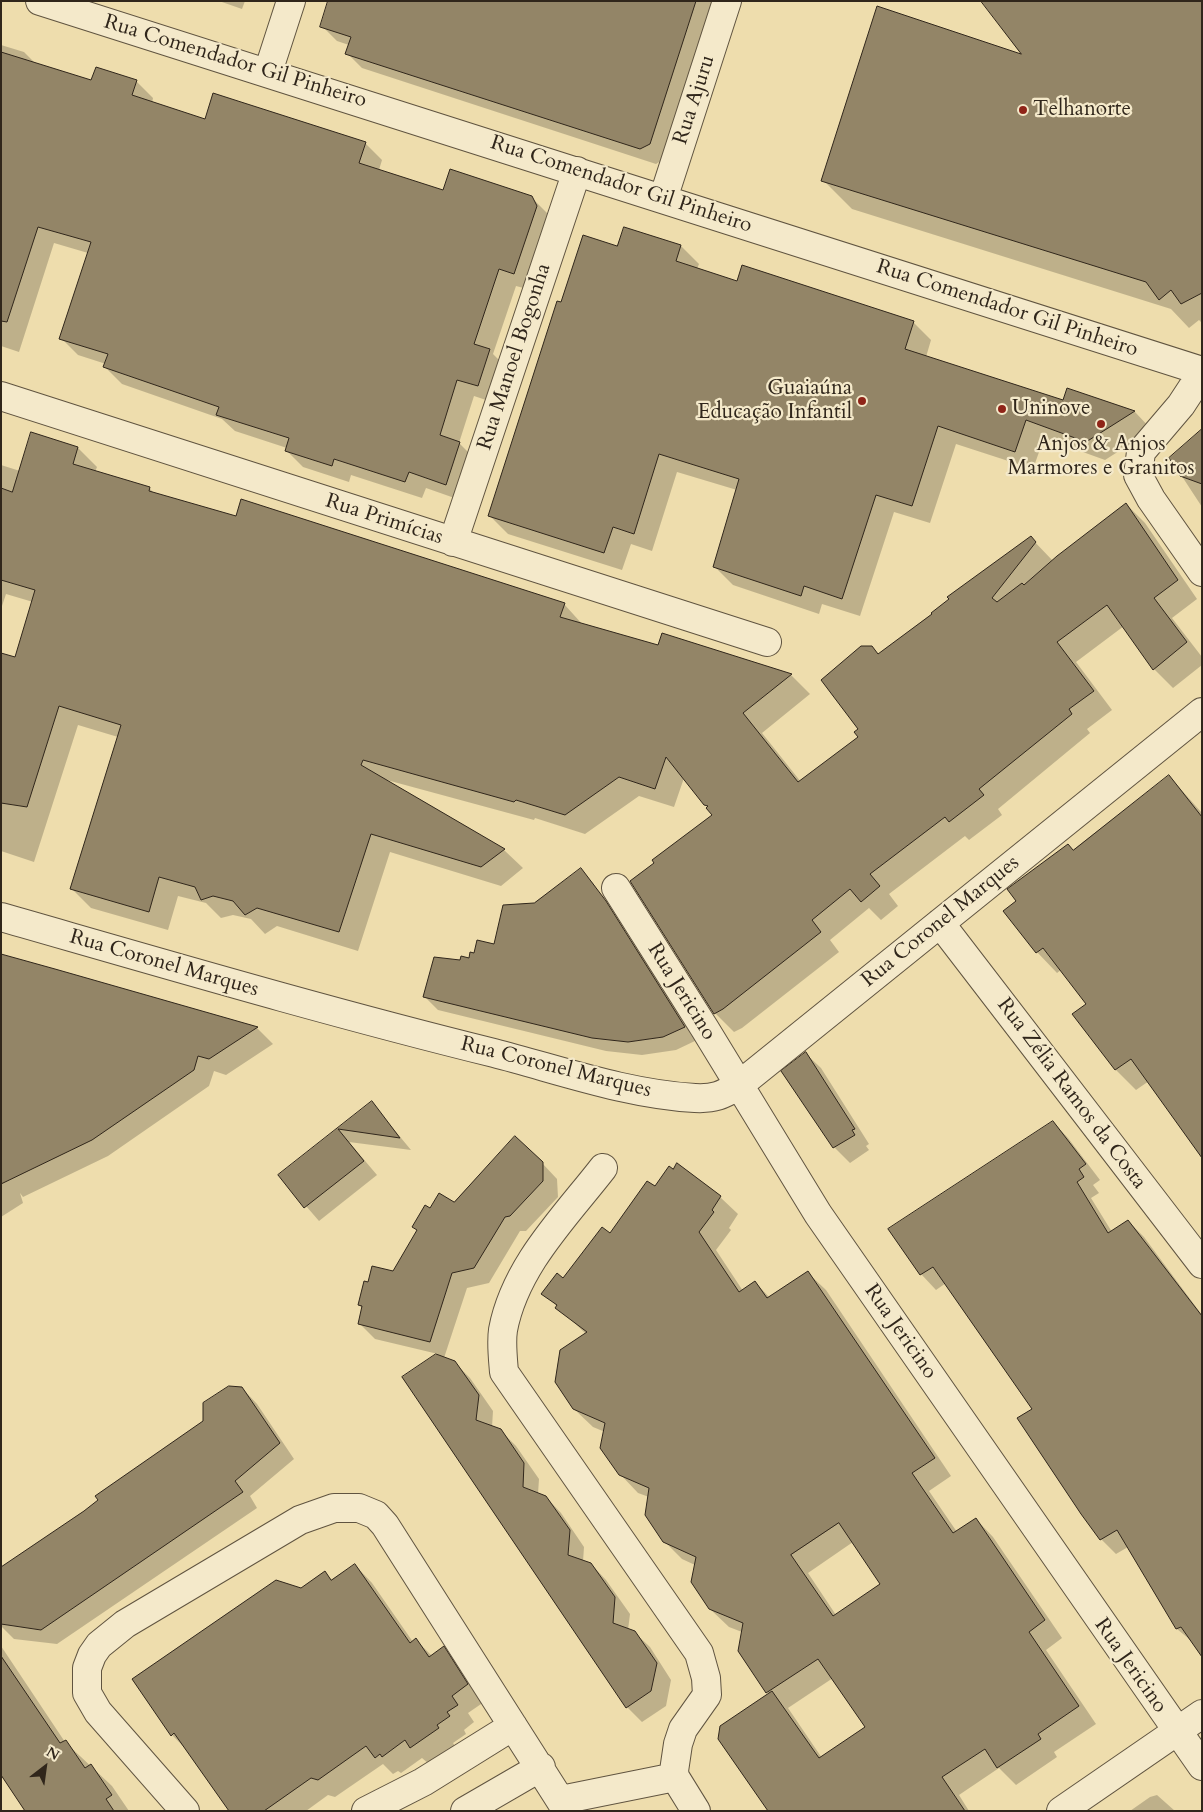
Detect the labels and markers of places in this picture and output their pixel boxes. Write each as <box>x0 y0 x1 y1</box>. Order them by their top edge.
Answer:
place label: Telhanorte <box>1033 97 1131 123</box>
marker: Telhanorte <box>1017 104 1029 116</box>
place label: Guaiaúna Educação Infantil <box>698 376 852 426</box>
marker: Guaiaúna Educação Infantil <box>856 395 868 407</box>
place label: Uninove <box>1012 396 1090 422</box>
marker: Uninove <box>996 403 1008 415</box>
marker: Anjos & Anjos Marmores e Granitos <box>1095 418 1107 430</box>
place label: Anjos & Anjos Marmores e Granitos <box>1008 432 1194 482</box>

